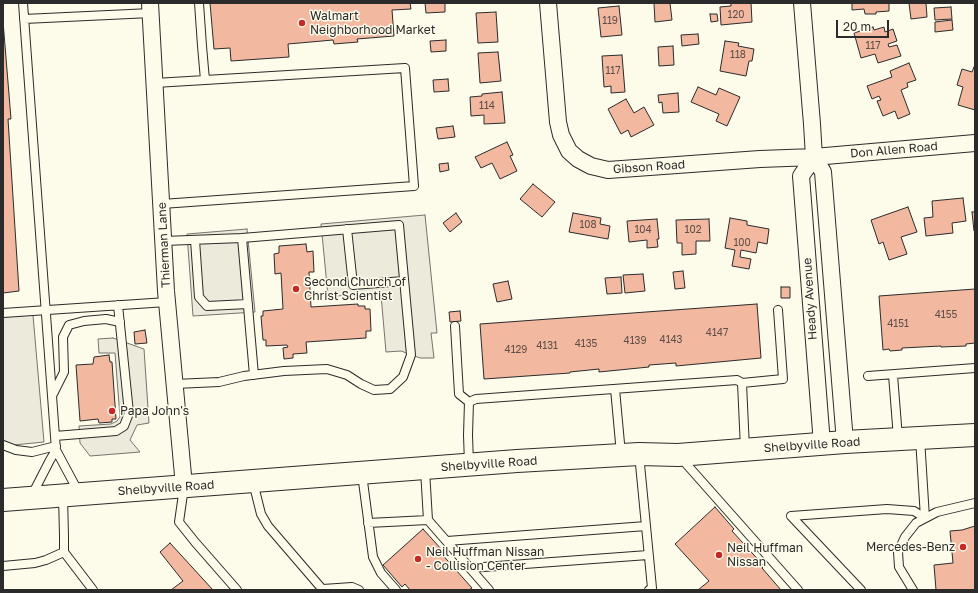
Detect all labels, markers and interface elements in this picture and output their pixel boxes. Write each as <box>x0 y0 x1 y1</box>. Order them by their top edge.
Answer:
place label: Walmart Neighborhood Market <box>310 9 436 37</box>
house number: 120 <box>728 9 744 21</box>
scale bar <box>838 12 891 38</box>
house number: 119 <box>602 15 618 27</box>
marker: Walmart Neighborhood Market <box>297 18 307 28</box>
text: 20 m <box>843 19 871 34</box>
house number: 117 <box>866 40 880 52</box>
house number: 118 <box>730 49 746 61</box>
house number: 117 <box>606 65 620 77</box>
house number: 114 <box>479 100 495 112</box>
street label: Don Allen Road <box>850 139 938 161</box>
street label: Gibson Road <box>612 157 686 177</box>
street label: Thierman Lane <box>155 202 173 288</box>
house number: 108 <box>579 219 597 231</box>
house number: 104 <box>634 224 652 236</box>
house number: 102 <box>685 224 701 236</box>
house number: 100 <box>733 237 751 249</box>
street label: Heady Avenue <box>800 257 820 341</box>
place label: Second Church of Christ Scientist <box>304 275 406 303</box>
marker: Second Church of Christ Scientist <box>291 284 301 294</box>
house number: 4155 <box>935 309 957 321</box>
house number: 4151 <box>887 318 909 330</box>
house number: 4147 <box>706 327 728 339</box>
house number: 4143 <box>660 334 682 346</box>
house number: 4139 <box>624 335 646 347</box>
house number: 4135 <box>575 338 597 350</box>
house number: 4131 <box>536 340 558 352</box>
house number: 4129 <box>505 344 527 356</box>
place label: Papa John's <box>120 404 189 418</box>
marker: Papa John's <box>107 406 117 416</box>
street label: Shelbyville Road <box>763 434 861 456</box>
street label: Shelbyville Road <box>440 453 538 475</box>
street label: Shelbyville Road <box>117 477 215 499</box>
place label: Mercedes-Benz <box>866 540 955 554</box>
place label: Neil Huffman Nissan <box>727 541 803 569</box>
marker: Mercedes-Benz <box>958 542 968 552</box>
place label: Neil Huffman Nissan - Collision Center <box>426 545 544 573</box>
marker: Neil Huffman Nissan <box>714 550 724 560</box>
marker: Neil Huffman Nissan - Collision Center <box>413 554 423 564</box>

